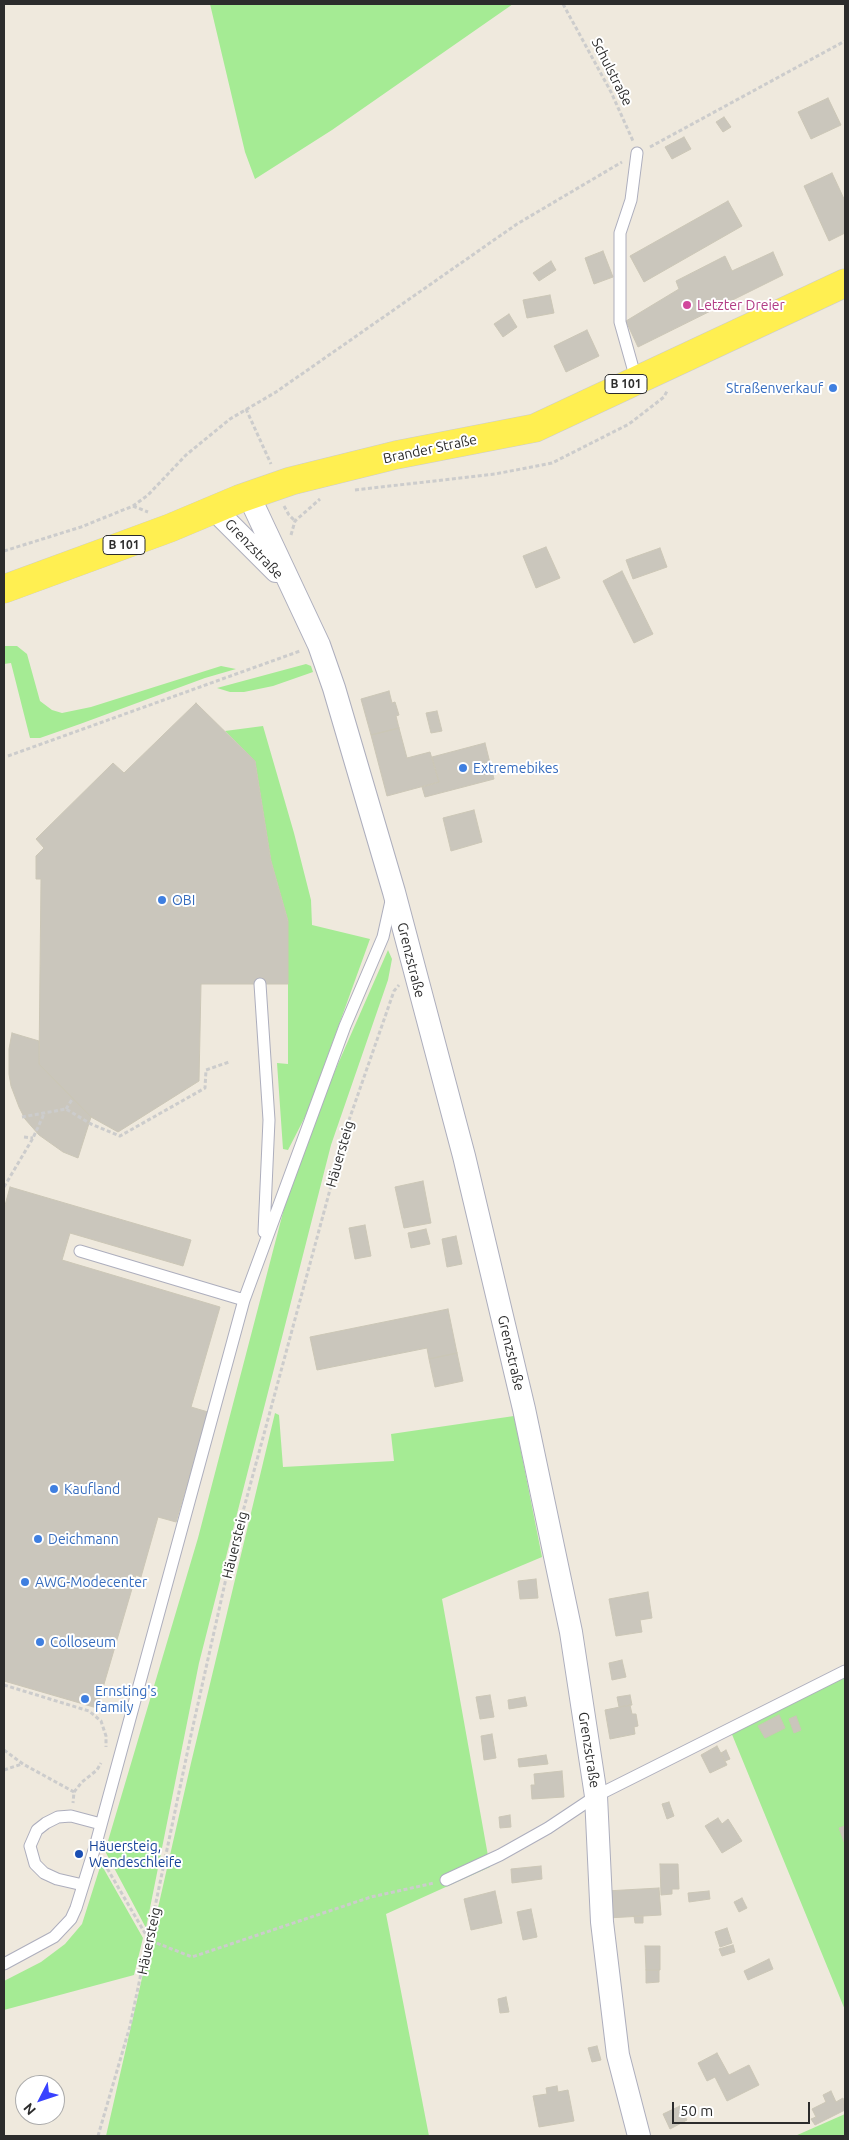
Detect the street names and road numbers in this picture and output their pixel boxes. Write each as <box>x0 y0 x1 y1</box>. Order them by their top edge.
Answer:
street label: Schulstraße <box>588 35 636 109</box>
road number: B 101 <box>605 374 647 394</box>
street label: Brander Straße <box>382 431 478 467</box>
street label: Grenzstraße <box>221 515 287 583</box>
road number: B 101 <box>103 536 145 554</box>
street label: Grenzstraße <box>394 921 428 999</box>
street label: Häuersteig <box>322 1119 358 1189</box>
street label: Grenzstraße <box>494 1314 528 1392</box>
street label: Häuersteig <box>219 1510 251 1580</box>
street label: Grenzstraße <box>575 1711 603 1789</box>
street label: Häuersteig <box>134 1906 164 1976</box>

